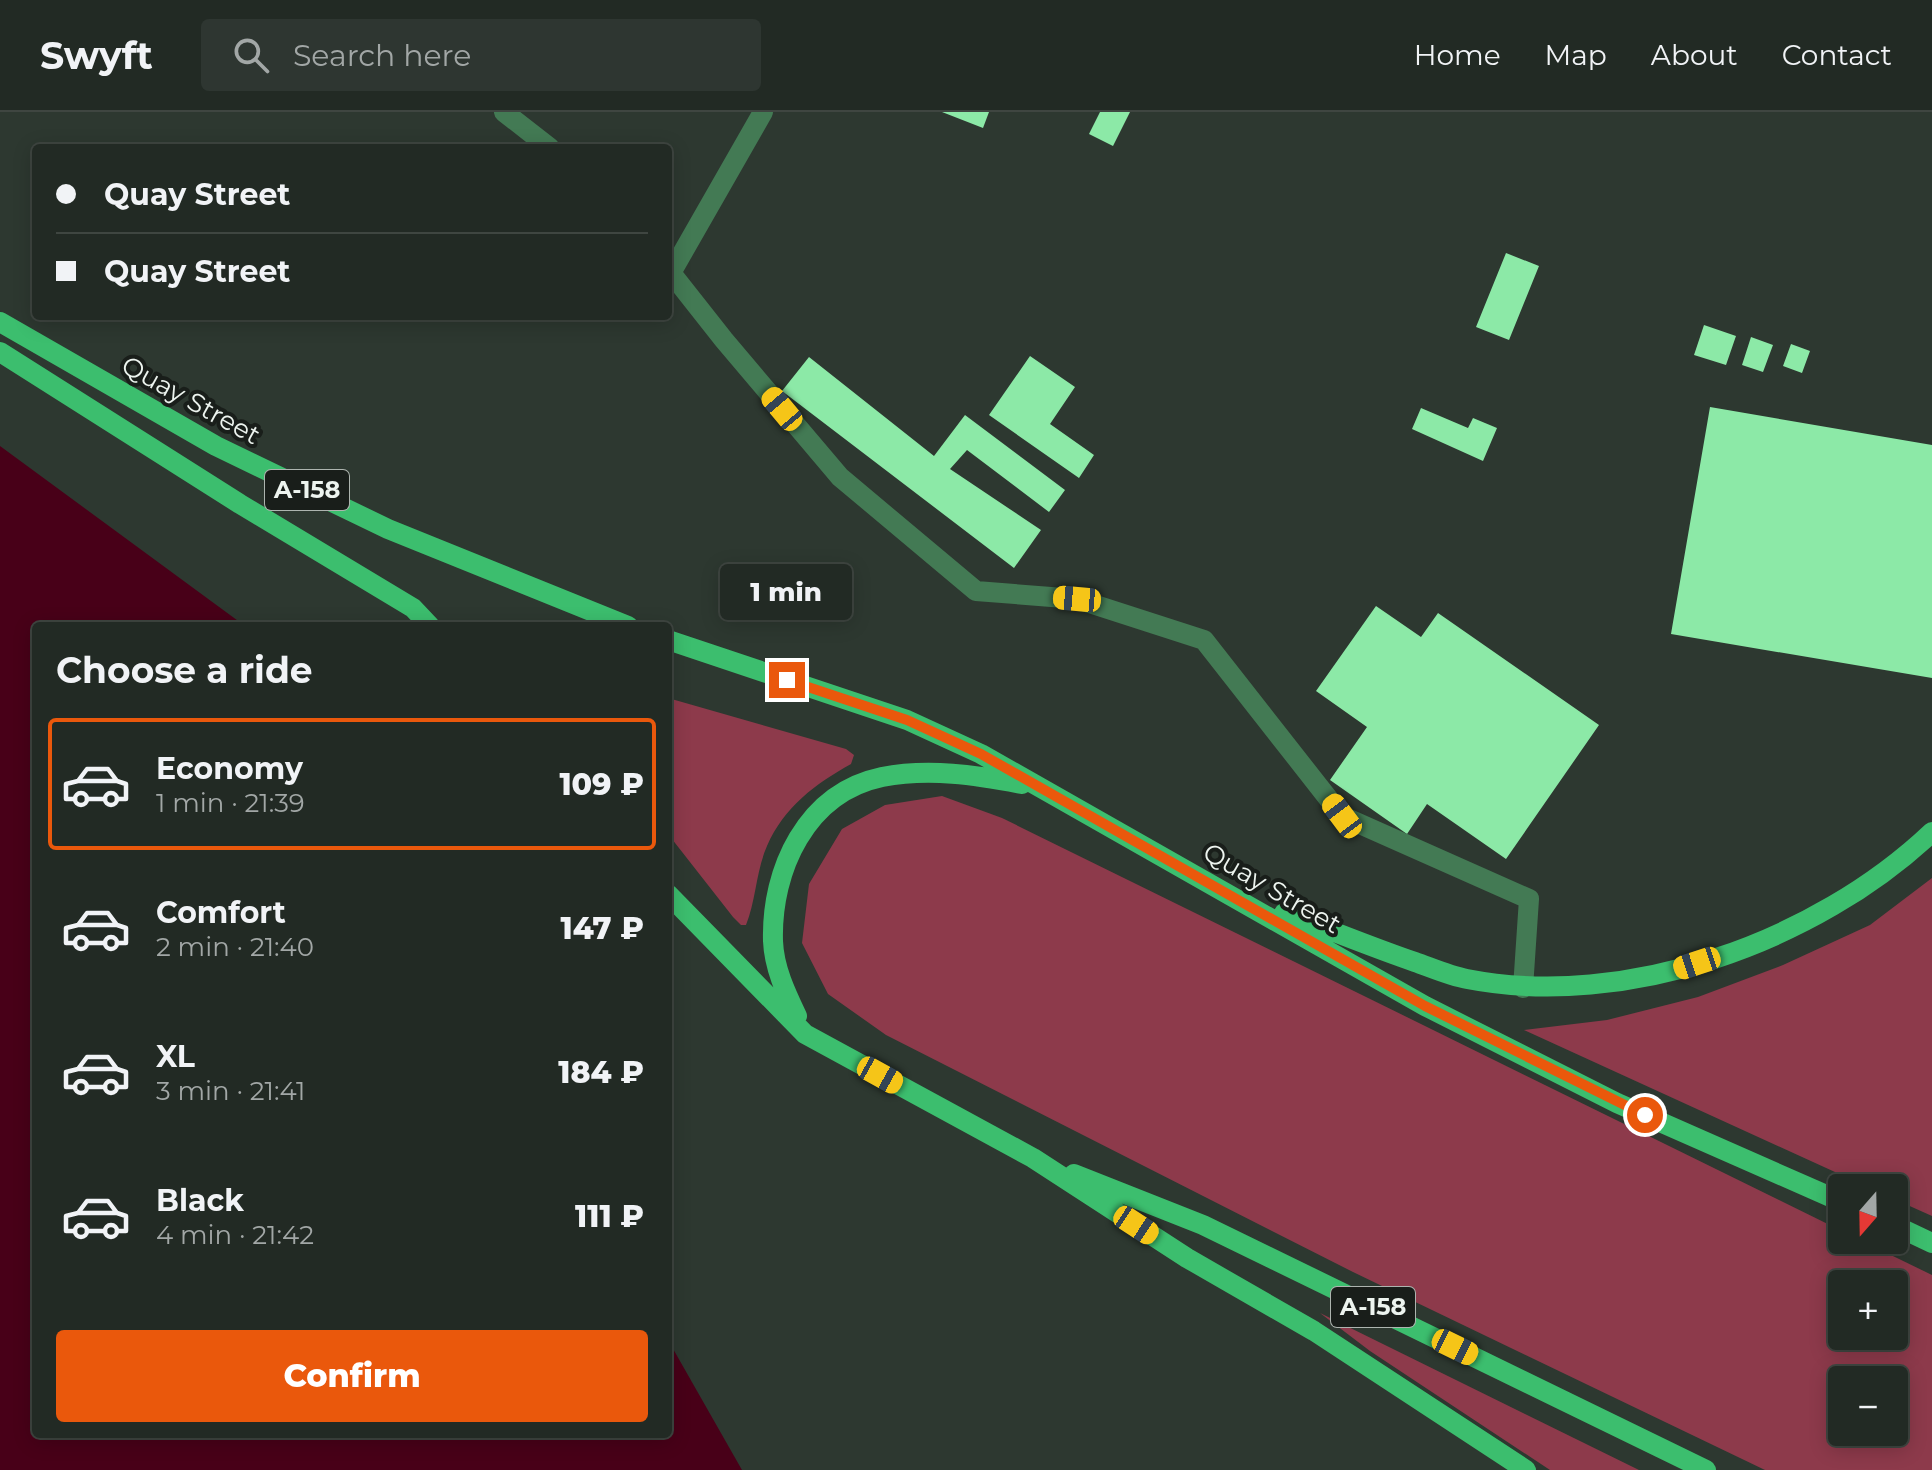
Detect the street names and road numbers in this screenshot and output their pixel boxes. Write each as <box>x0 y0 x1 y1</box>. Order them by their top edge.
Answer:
street label: Quay Street <box>116 349 266 451</box>
road number: А-158 <box>265 470 349 510</box>
street label: Quay Street <box>1197 836 1347 940</box>
road number: А-158 <box>1331 1287 1415 1327</box>

